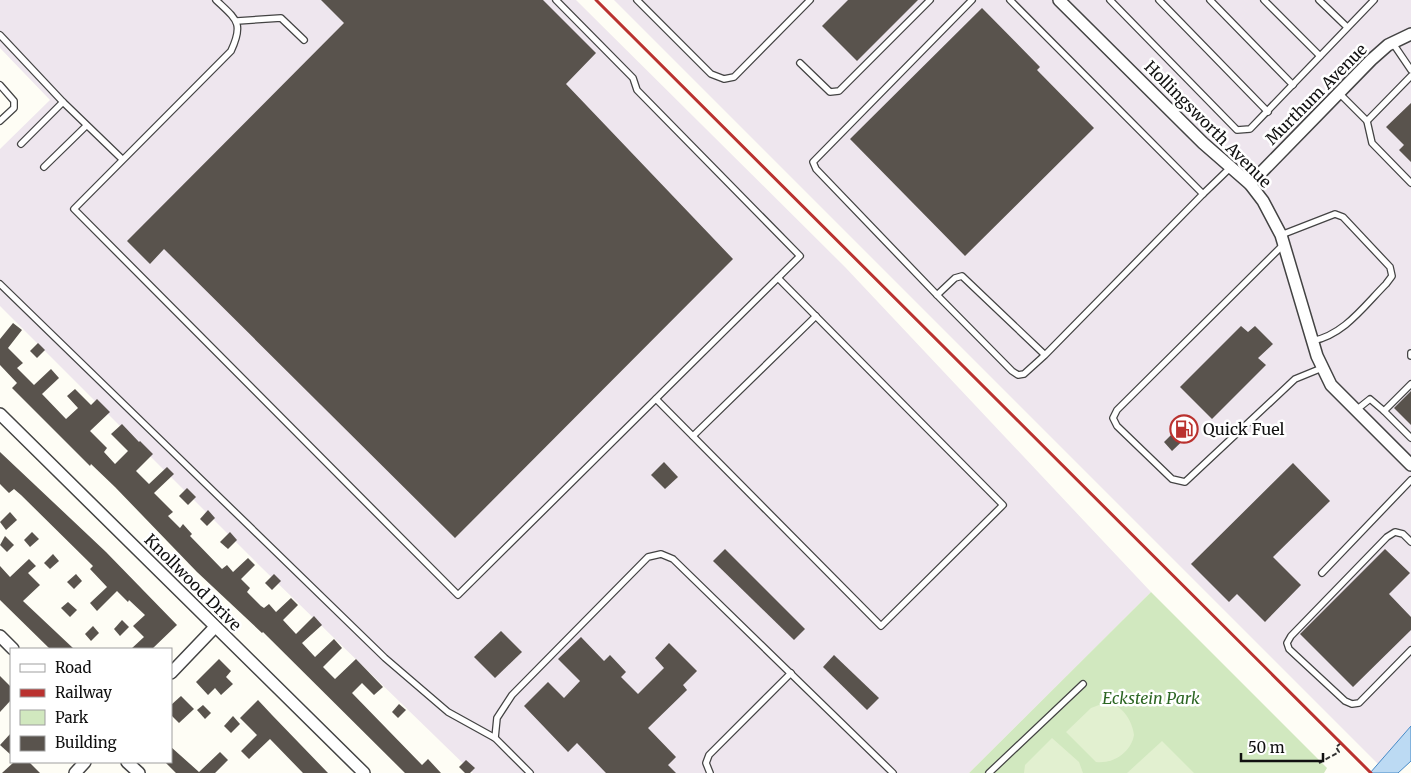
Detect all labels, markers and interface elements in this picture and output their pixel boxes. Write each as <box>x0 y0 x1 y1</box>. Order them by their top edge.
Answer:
street label: Murthum Avenue <box>1261 39 1371 149</box>
street label: Hollingsworth Avenue <box>1140 56 1276 192</box>
fuel station icon: Quick Fuel <box>1169 414 1199 444</box>
place label: Quick Fuel <box>1203 419 1285 439</box>
street label: Knollwood Drive <box>140 529 246 635</box>
legend <box>10 648 172 763</box>
text: Road <box>55 658 91 677</box>
text: Railway <box>55 683 112 702</box>
park label: Eckstein Park <box>1102 688 1200 708</box>
text: Park <box>55 708 89 727</box>
scale bar <box>1241 730 1324 762</box>
text: Building <box>55 733 117 752</box>
text: 50 m <box>1248 738 1285 757</box>

